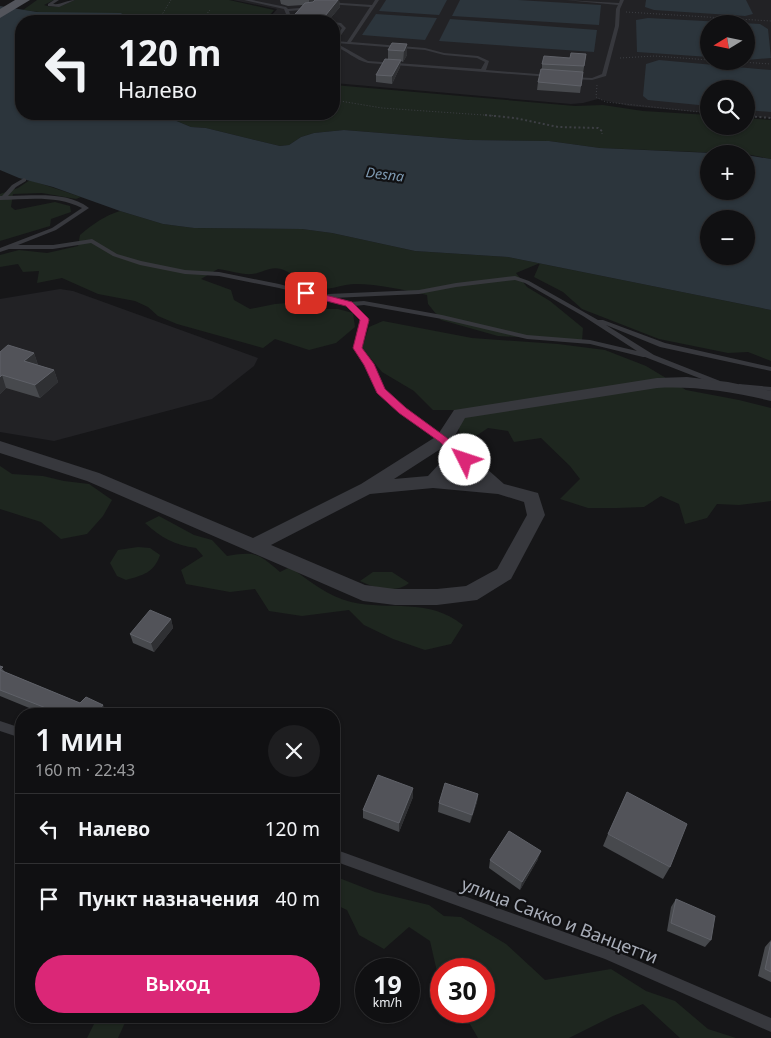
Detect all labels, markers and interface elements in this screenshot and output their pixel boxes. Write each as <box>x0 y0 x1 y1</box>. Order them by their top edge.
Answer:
north arrow <box>700 15 755 70</box>
map controls <box>700 15 755 265</box>
text: 120 m <box>118 29 221 76</box>
icon: left <box>35 35 100 100</box>
text: Налево <box>118 74 197 104</box>
button: search <box>700 80 755 135</box>
button: + <box>700 145 755 200</box>
water label: Desna <box>365 162 405 186</box>
button: − <box>700 210 755 265</box>
pin <box>285 272 327 314</box>
icon: arrive <box>292 279 320 307</box>
position arrow <box>438 433 490 485</box>
text: 1 мин <box>35 719 123 760</box>
button: close <box>268 725 320 777</box>
text: 160 m · 22:43 <box>35 759 135 781</box>
icon: left <box>35 815 63 843</box>
text: Налево <box>78 816 150 842</box>
text: 120 m <box>265 816 320 842</box>
street label: улица Сакко и Ванцетти <box>458 871 662 969</box>
icon: arrive <box>35 885 63 913</box>
text: Пункт назначения <box>78 886 259 912</box>
text: 40 m <box>276 886 320 912</box>
button: Выход <box>35 955 320 1013</box>
speed limit sign: 30 <box>430 958 495 1023</box>
text: 19 <box>373 967 402 1001</box>
text: km/h <box>373 994 402 1011</box>

